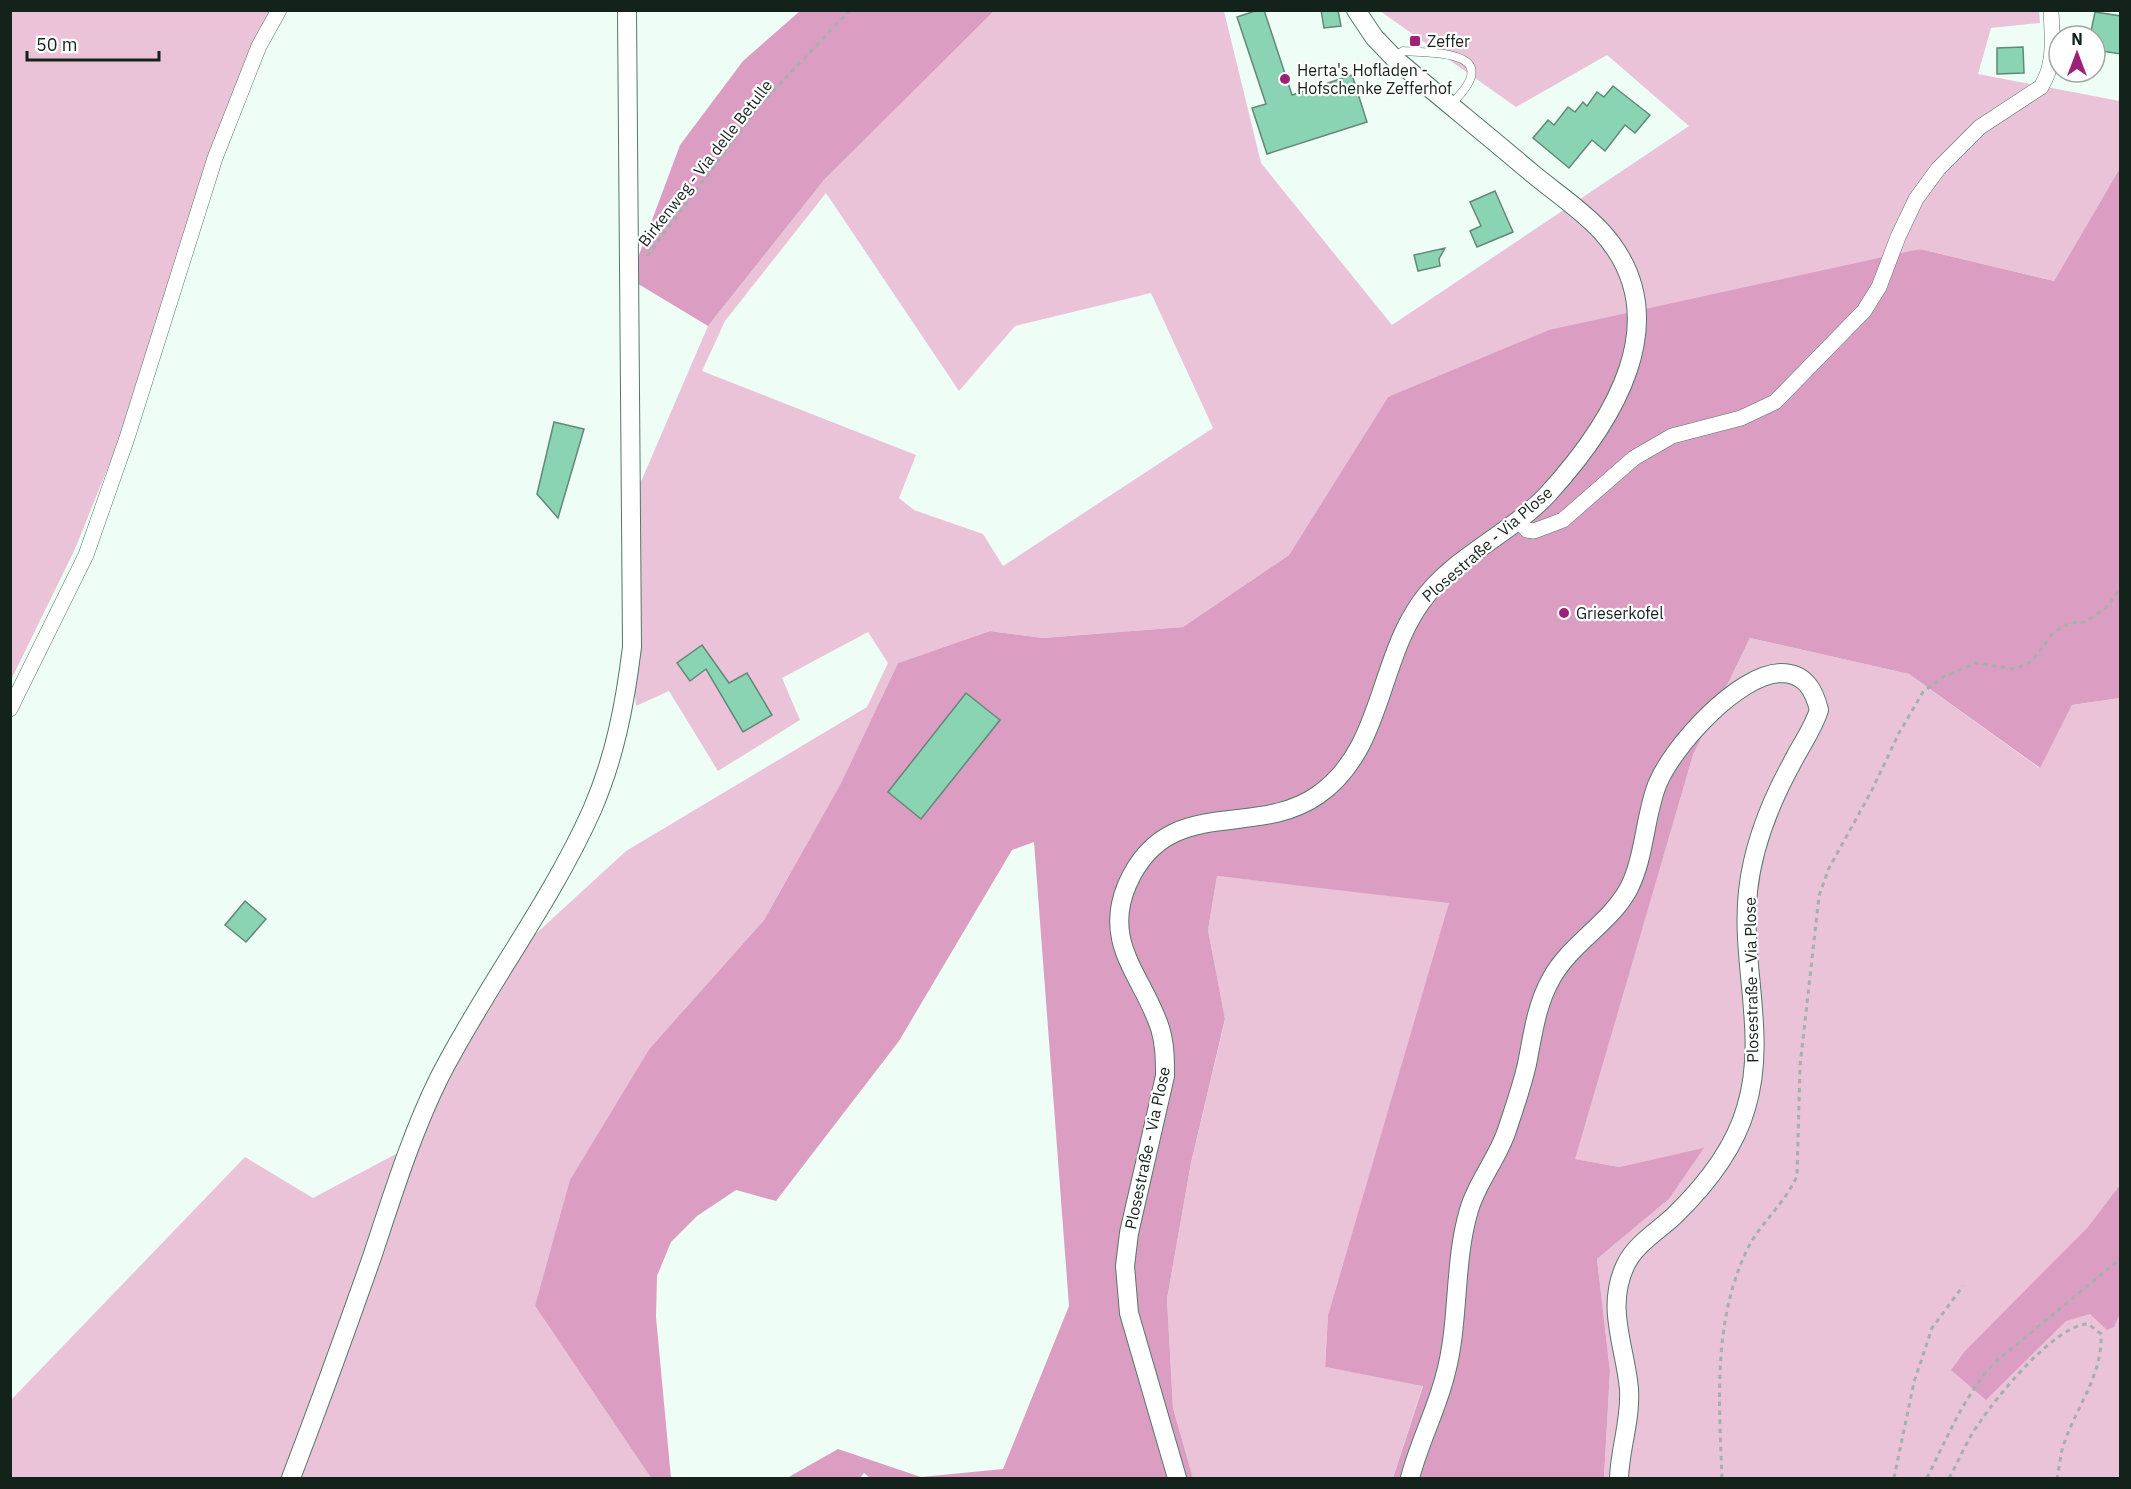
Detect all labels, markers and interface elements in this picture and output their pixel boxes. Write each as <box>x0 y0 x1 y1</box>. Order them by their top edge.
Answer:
scale bar <box>27 24 159 62</box>
north arrow <box>2047 24 2107 84</box>
text: N <box>2071 29 2083 49</box>
place label: Zeffer <box>1427 31 1470 51</box>
text: 50 m <box>36 33 78 56</box>
marker: Zeffer <box>1408 34 1422 48</box>
place label: Herta's Hofladen - Hofschenke Zefferhof <box>1297 60 1452 98</box>
marker: Herta's Hofladen - Hofschenke Zefferhof <box>1278 72 1292 86</box>
street label: Birkenweg - Via delle Betulle <box>634 75 777 250</box>
street label: Plosestraße - Via Plose <box>1418 482 1556 606</box>
place label: Grieserkofel <box>1576 603 1664 623</box>
marker: Grieserkofel <box>1557 606 1571 620</box>
street label: Plosestraße - Via Plose <box>1740 897 1762 1063</box>
street label: Plosestraße - Via Plose <box>1120 1065 1174 1231</box>

